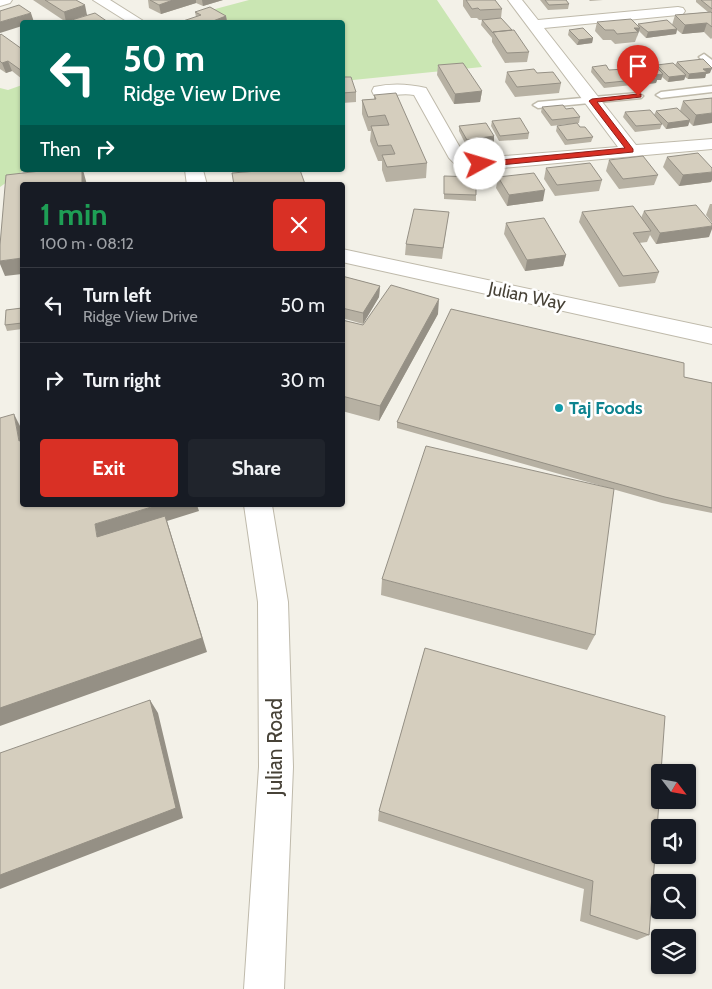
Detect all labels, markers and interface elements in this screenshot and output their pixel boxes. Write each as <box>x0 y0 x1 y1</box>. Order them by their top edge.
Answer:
text: 50 m <box>123 37 205 80</box>
icon: left <box>40 40 105 105</box>
pin <box>617 45 659 96</box>
icon: arrive <box>624 52 652 80</box>
text: Ridge View Drive <box>123 80 281 107</box>
icon: right <box>91 135 119 163</box>
position arrow <box>453 137 505 189</box>
text: Then <box>40 138 81 161</box>
text: 1 min <box>40 196 108 233</box>
button: close <box>273 199 325 251</box>
text: 100 m · 08:12 <box>40 234 134 253</box>
street label: Julian Way <box>485 277 568 315</box>
text: Turn left <box>83 284 151 307</box>
icon: left <box>40 291 68 319</box>
text: 50 m <box>281 294 325 317</box>
text: Ridge View Drive <box>83 307 198 326</box>
icon: right <box>40 366 68 394</box>
text: Turn right <box>83 369 161 392</box>
text: 30 m <box>281 369 325 392</box>
place label: Taj Foods <box>569 397 643 419</box>
marker: Taj Foods <box>553 402 565 414</box>
button: Exit <box>40 439 178 497</box>
button: Share <box>188 439 325 497</box>
street label: Julian Road <box>262 698 287 797</box>
north arrow <box>651 764 696 809</box>
map controls <box>651 764 696 974</box>
button: sound <box>651 819 696 864</box>
button: search <box>651 874 696 919</box>
button: layers <box>651 929 696 974</box>

